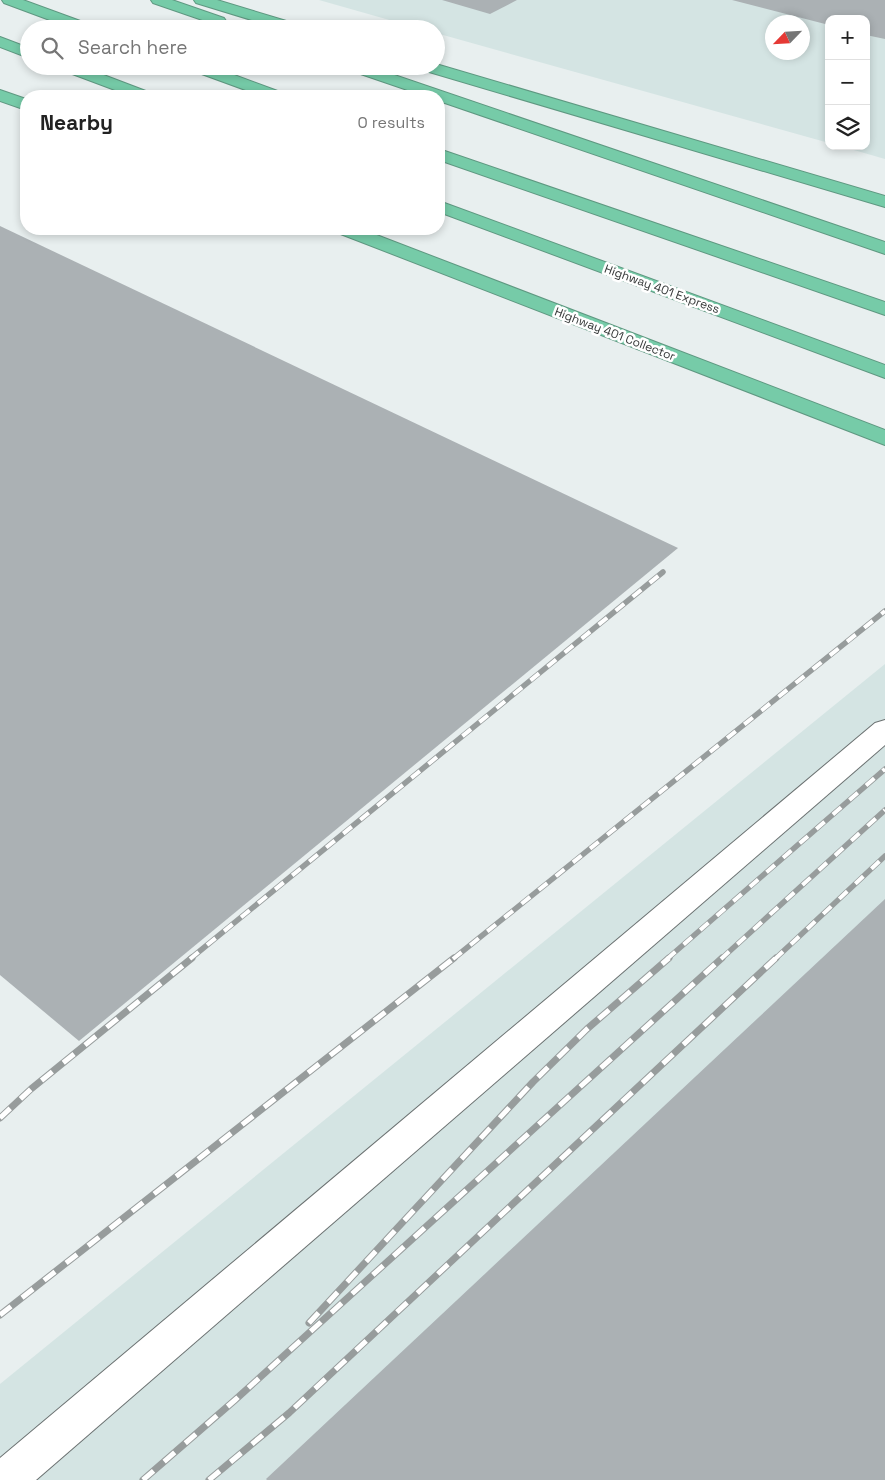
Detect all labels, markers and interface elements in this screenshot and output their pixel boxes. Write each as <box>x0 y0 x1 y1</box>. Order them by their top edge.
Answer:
north arrow <box>765 15 810 60</box>
map controls <box>825 15 870 150</box>
button: + <box>825 15 870 60</box>
search box <box>20 20 445 75</box>
icon: search <box>38 34 66 62</box>
text: Search here <box>78 35 188 60</box>
button: − <box>825 60 870 105</box>
button: layers <box>825 105 870 150</box>
text: Nearby <box>40 109 113 136</box>
text: 0 results <box>357 112 425 133</box>
street label: Highway 401 Express <box>602 261 722 317</box>
street label: Highway 401 Collector <box>552 304 678 365</box>

